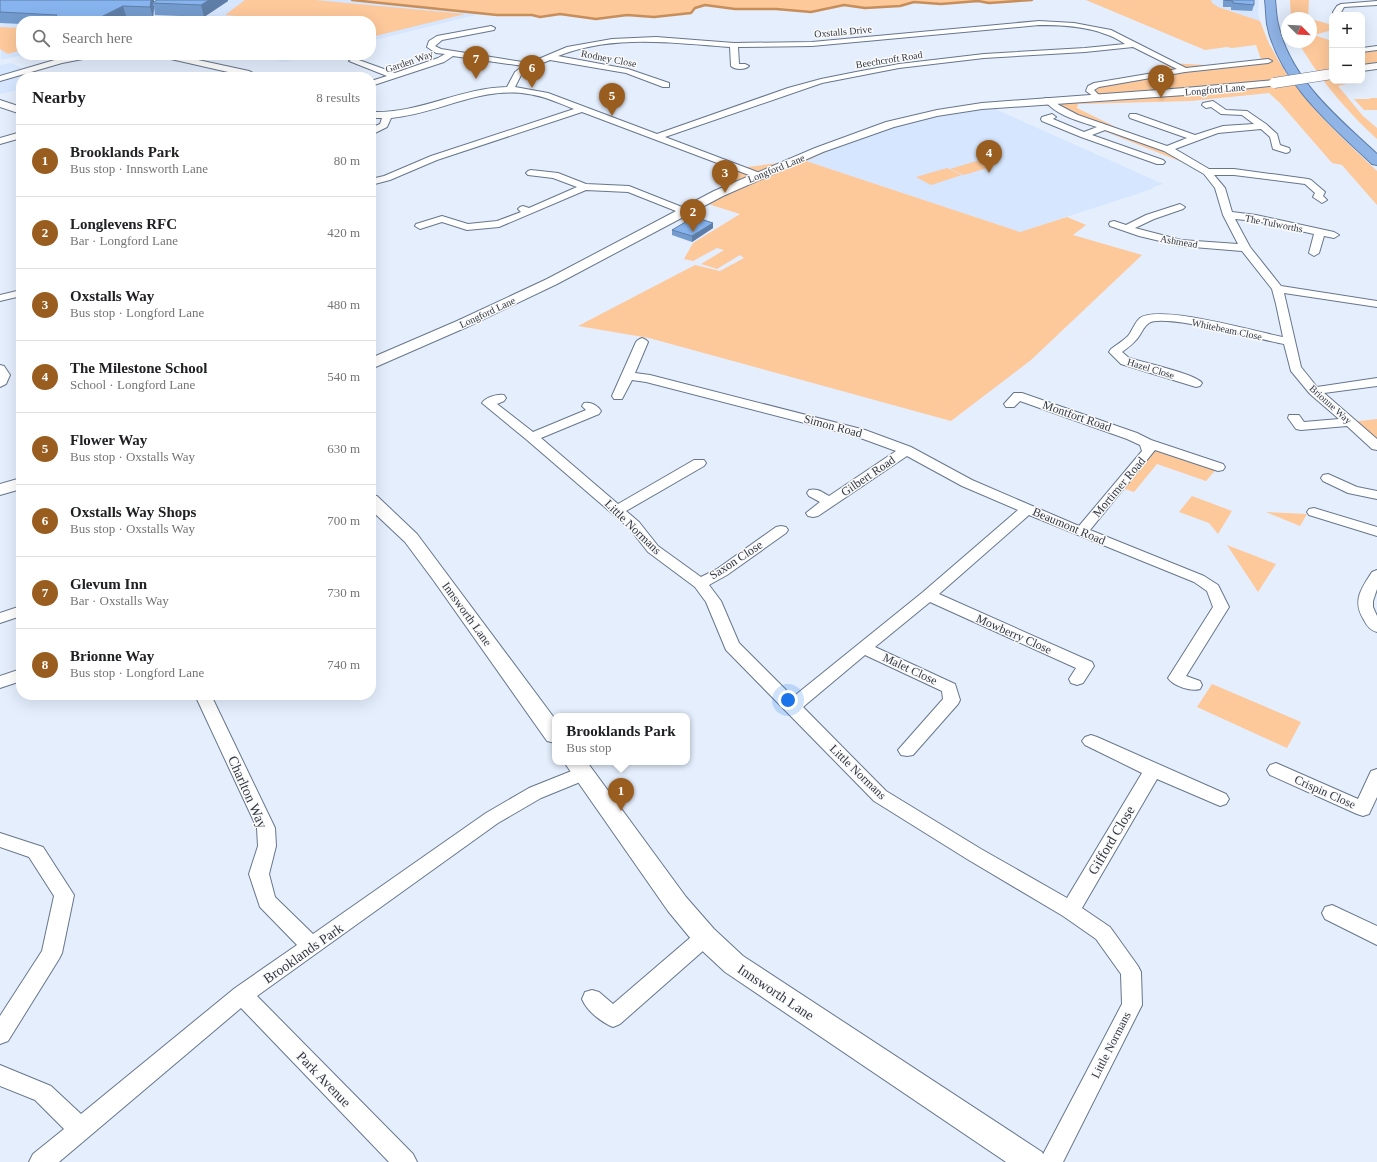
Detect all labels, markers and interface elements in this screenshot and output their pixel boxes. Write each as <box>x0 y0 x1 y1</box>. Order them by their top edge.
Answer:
north arrow <box>1281 12 1317 48</box>
map controls <box>1329 12 1365 84</box>
button: + <box>1329 12 1365 48</box>
search box <box>16 16 376 60</box>
street label: Oxstalls Drive <box>814 23 873 40</box>
icon: search <box>30 27 52 49</box>
text: Search here <box>62 30 132 46</box>
pin: 7 <box>463 46 489 79</box>
street label: Garden Way <box>384 48 435 75</box>
street label: Rodney Close <box>580 48 638 69</box>
button: − <box>1329 48 1365 84</box>
street label: Beechcroft Road <box>855 49 923 70</box>
pin: 6 <box>519 55 545 88</box>
pin: 8 <box>1148 65 1174 98</box>
street label: Longford Lane <box>1185 81 1246 98</box>
pin: 5 <box>599 83 625 116</box>
text: Nearby <box>32 88 86 107</box>
text: 8 results <box>316 90 360 105</box>
pin: 4 <box>976 140 1002 173</box>
text: Brooklands Park <box>70 144 179 160</box>
street label: Longford Lane <box>746 152 807 185</box>
text: 1 <box>42 153 48 168</box>
text: 80 m <box>334 153 360 168</box>
pin: 3 <box>712 160 738 193</box>
text: Bus stop · Innsworth Lane <box>70 161 208 176</box>
pin: 2 <box>680 199 706 232</box>
street label: The Tulworths <box>1244 212 1304 235</box>
text: Longlevens RFC <box>70 216 177 232</box>
text: 2 <box>42 225 48 240</box>
text: 420 m <box>327 225 360 240</box>
text: Bar · Longford Lane <box>70 233 178 248</box>
street label: Ashmead <box>1159 233 1198 250</box>
text: Oxstalls Way <box>70 288 154 304</box>
street label: Longford Lane <box>458 295 517 330</box>
text: 3 <box>42 297 48 312</box>
text: 480 m <box>327 297 360 312</box>
text: Bus stop · Longford Lane <box>70 305 204 320</box>
street label: Whitebeam Close <box>1191 317 1263 342</box>
street label: Hazel Close <box>1126 356 1176 381</box>
text: The Milestone School <box>70 360 208 376</box>
text: 4 <box>42 369 48 384</box>
text: 540 m <box>327 369 360 384</box>
text: School · Longford Lane <box>70 377 195 392</box>
street label: Brionne Way <box>1307 383 1354 426</box>
street label: Montfort Road <box>1041 398 1113 434</box>
street label: Simon Road <box>802 412 864 440</box>
text: Flower Way <box>70 432 147 448</box>
text: 5 <box>42 441 48 456</box>
text: 630 m <box>327 441 360 456</box>
text: Bus stop · Oxstalls Way <box>70 449 195 464</box>
street label: Gilbert Road <box>838 453 898 499</box>
street label: Mortimer Road <box>1090 454 1148 520</box>
street label: Little Normans <box>602 497 664 558</box>
text: Oxstalls Way Shops <box>70 504 196 520</box>
street label: Beaumont Road <box>1031 504 1107 548</box>
text: 6 <box>42 513 48 528</box>
text: 700 m <box>327 513 360 528</box>
text: Bus stop · Oxstalls Way <box>70 521 195 536</box>
street label: Saxon Close <box>707 538 765 582</box>
text: Glevum Inn <box>70 576 147 592</box>
street label: Innsworth Lane <box>439 579 495 649</box>
text: 7 <box>42 585 48 600</box>
text: 730 m <box>327 585 360 600</box>
text: Bar · Oxstalls Way <box>70 593 169 608</box>
street label: Mowberry Close <box>974 611 1054 657</box>
text: Brionne Way <box>70 648 154 664</box>
street label: Malet Close <box>881 650 939 688</box>
text: 8 <box>42 657 48 672</box>
text: 740 m <box>327 657 360 672</box>
text: Bus stop · Longford Lane <box>70 665 204 680</box>
your location <box>778 690 798 710</box>
popup <box>552 713 690 765</box>
text: Brooklands Park <box>566 723 676 739</box>
text: Bus stop <box>566 740 611 755</box>
street label: Little Normans <box>827 742 889 803</box>
street label: Charlton Way <box>225 754 270 831</box>
street label: Crispin Close <box>1292 772 1358 812</box>
pin: 1 <box>608 778 634 811</box>
street label: Gifford Close <box>1085 803 1138 877</box>
street label: Brooklands Park <box>261 920 346 986</box>
street label: Innsworth Lane <box>735 962 817 1023</box>
street label: Little Normans <box>1088 1009 1134 1081</box>
street label: Park Avenue <box>294 1049 354 1110</box>

